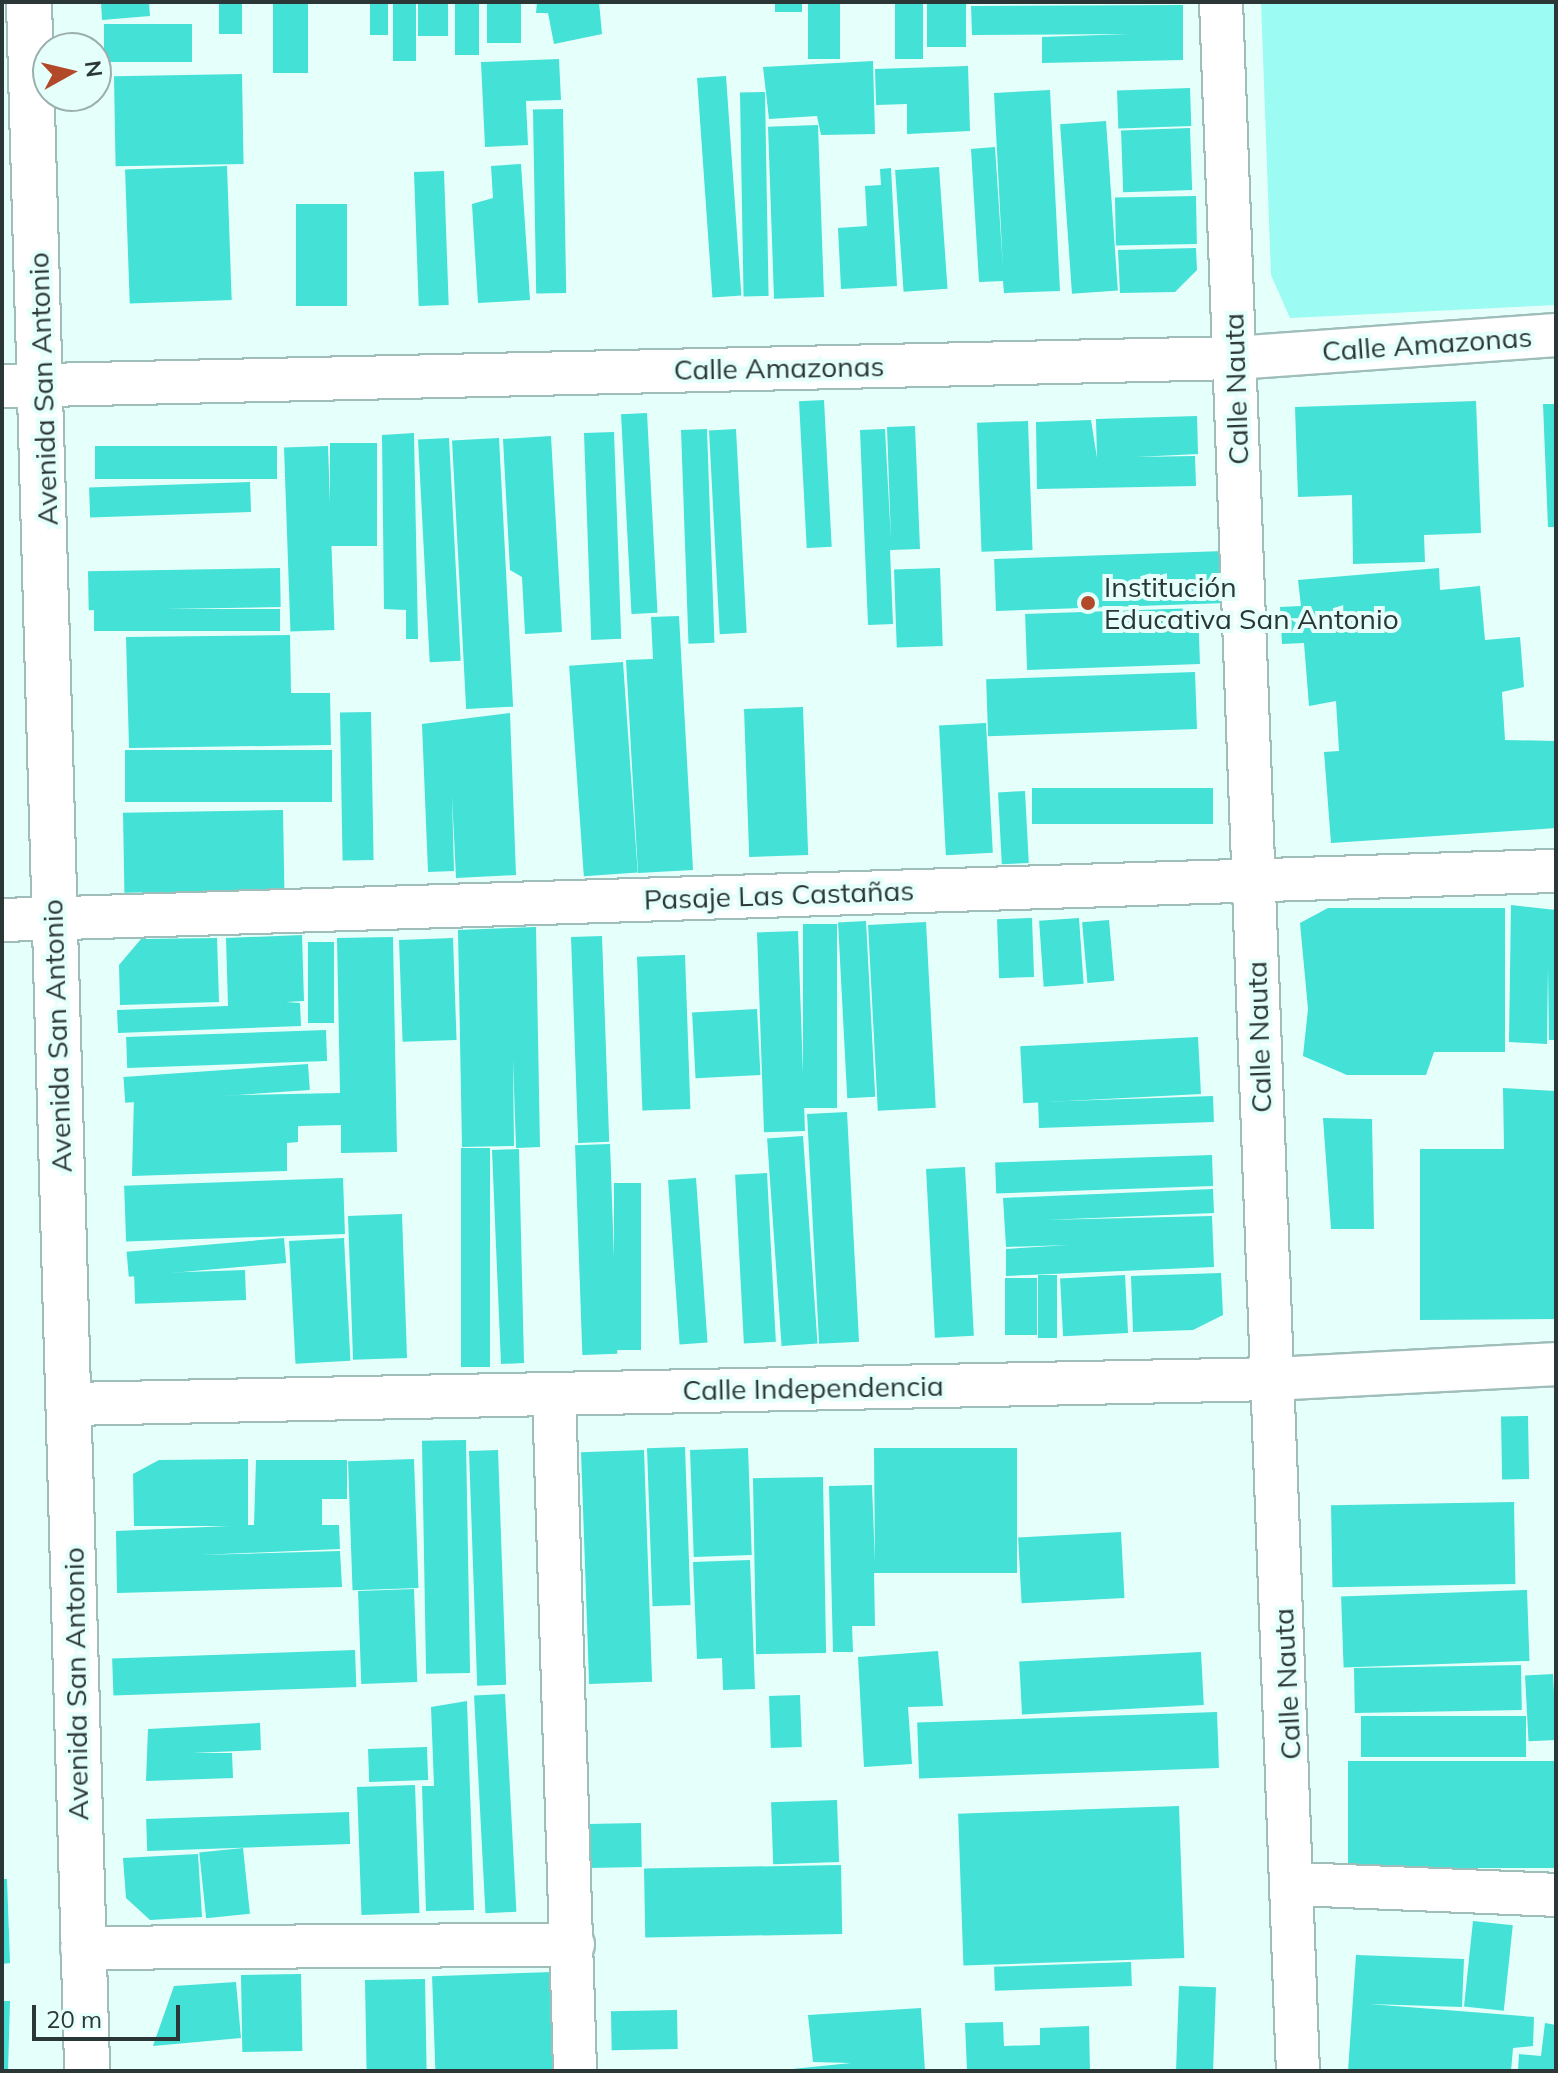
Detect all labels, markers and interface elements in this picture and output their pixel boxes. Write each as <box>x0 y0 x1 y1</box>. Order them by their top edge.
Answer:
north arrow <box>32 32 112 112</box>
text: N <box>79 59 109 79</box>
street label: Avenida San Antonio <box>21 252 65 526</box>
street label: Calle Nauta <box>1217 313 1255 465</box>
street label: Calle Amazonas <box>1321 320 1533 368</box>
street label: Calle Amazonas <box>673 349 885 387</box>
place label: Institución Educativa San Antonio <box>1104 570 1399 636</box>
marker: Institución Educativa San Antonio <box>1079 594 1097 612</box>
street label: Pasaje Las Castañas <box>643 873 915 917</box>
street label: Avenida San Antonio <box>35 899 79 1173</box>
street label: Calle Nauta <box>1240 961 1278 1113</box>
street label: Calle Independencia <box>682 1369 944 1407</box>
street label: Avenida San Antonio <box>57 1547 95 1821</box>
street label: Calle Nauta <box>1266 1607 1308 1761</box>
scale bar <box>36 1989 184 2039</box>
text: 20 m <box>46 2004 102 2034</box>

